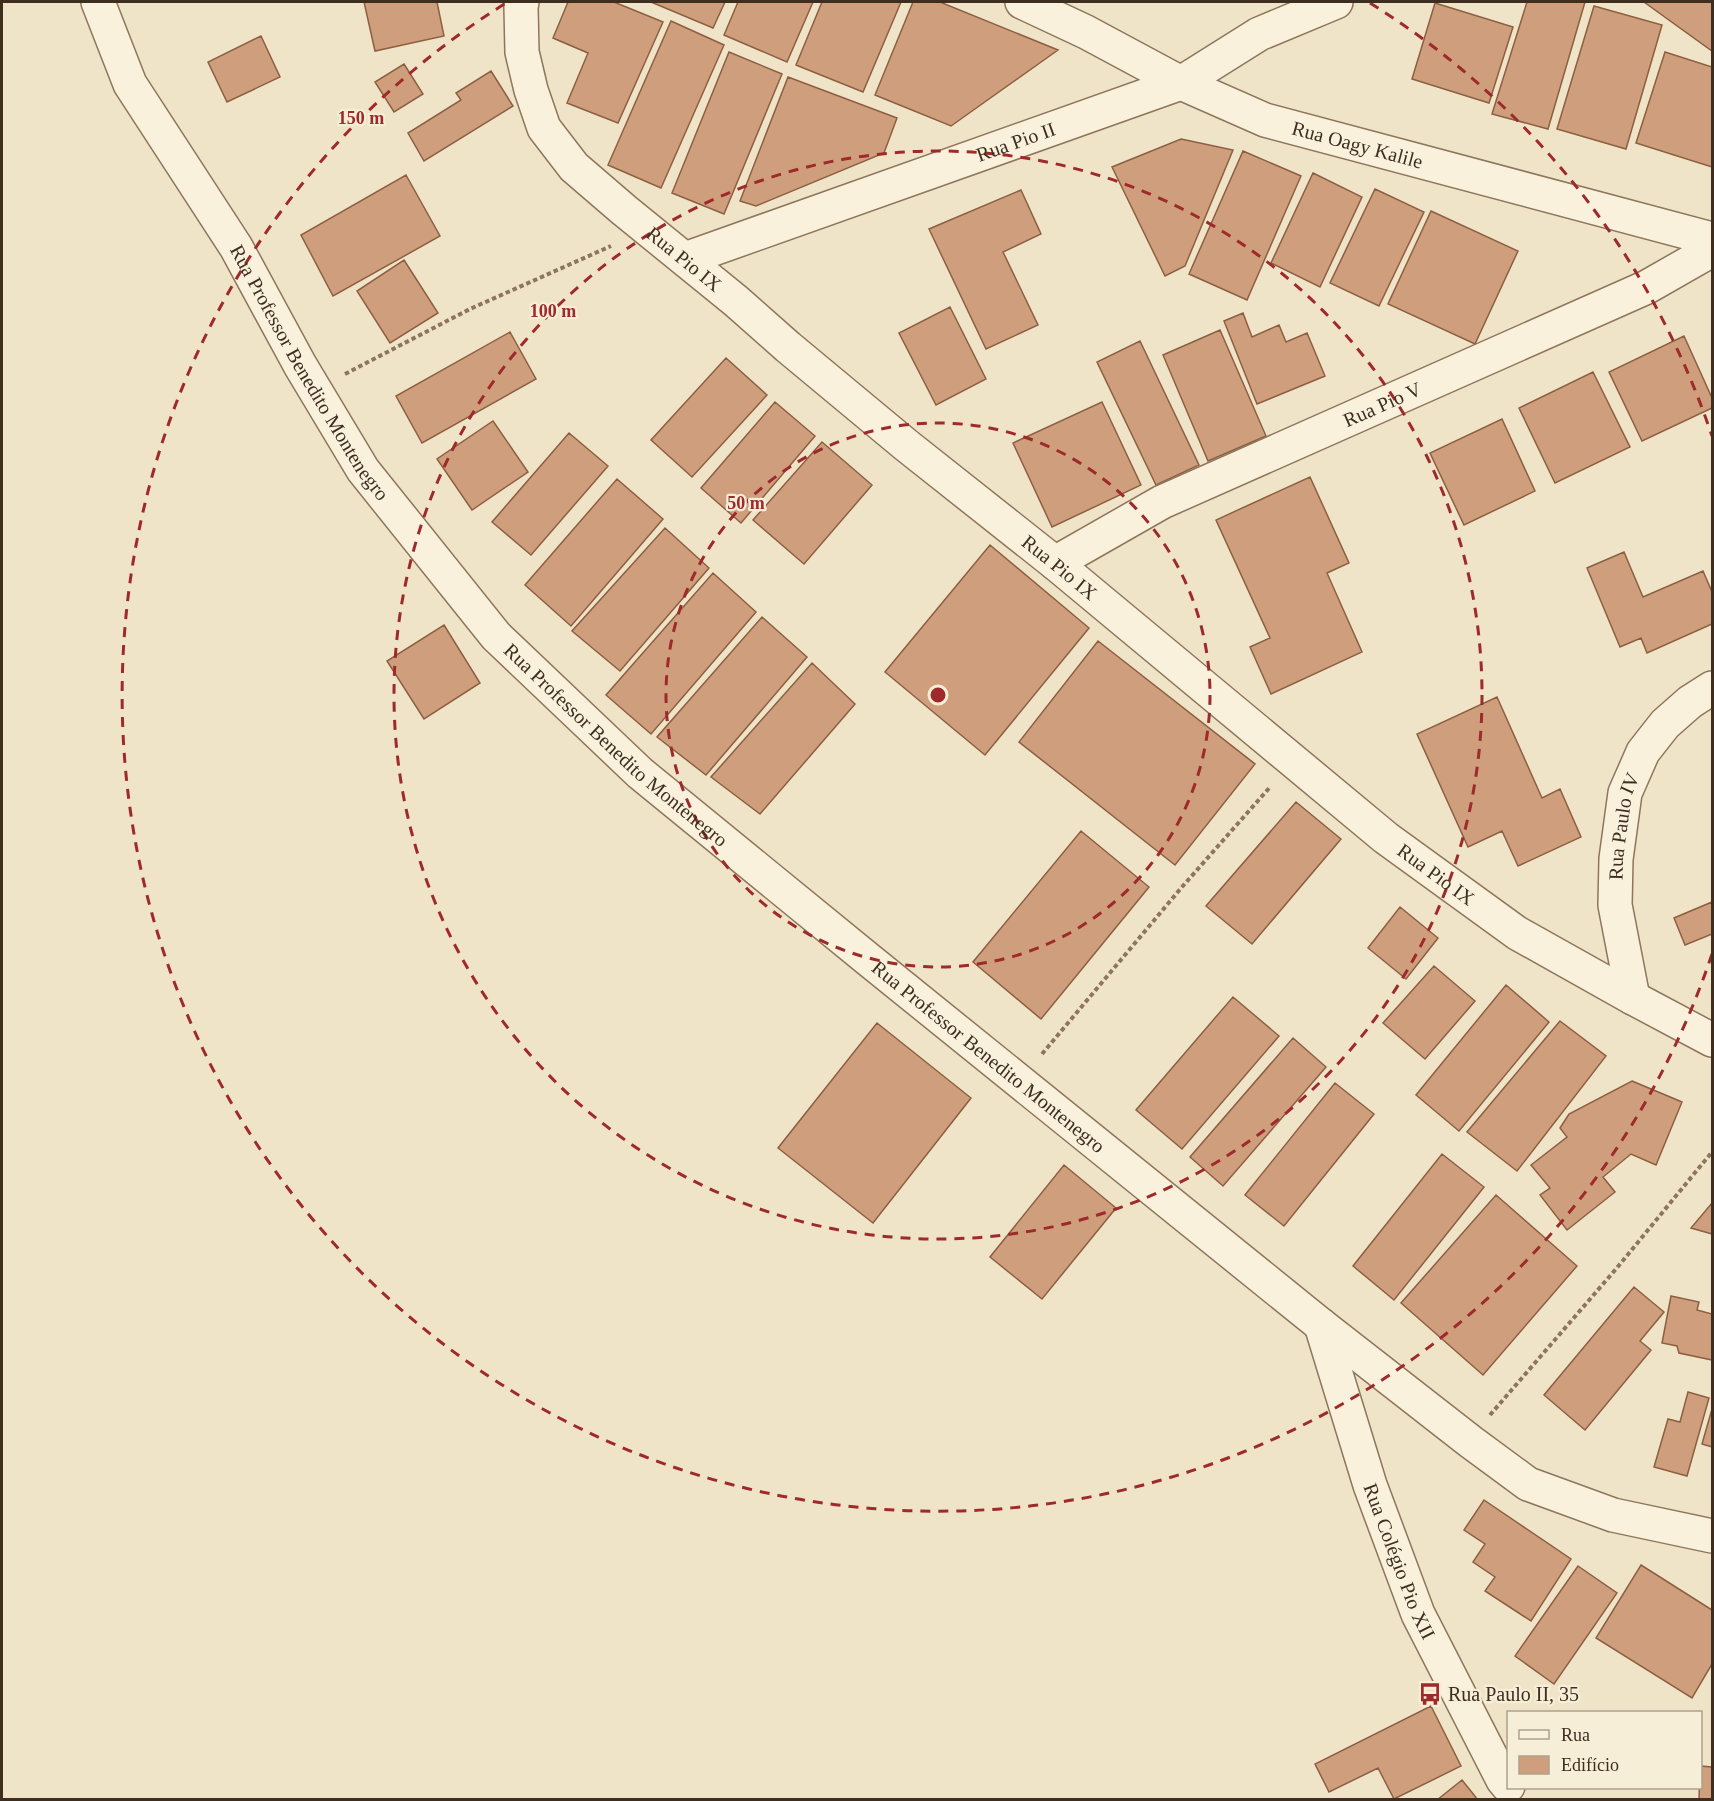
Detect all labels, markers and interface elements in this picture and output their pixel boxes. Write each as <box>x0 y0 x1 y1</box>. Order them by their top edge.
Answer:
text: 150 m <box>338 108 384 128</box>
street label: Rua Oagy Kalile <box>1290 117 1425 173</box>
street label: Rua Pio II <box>973 118 1058 166</box>
street label: Rua Pio IX <box>642 222 726 296</box>
street label: Rua Professor Benedito Montenegro <box>226 241 394 504</box>
text: 100 m <box>530 301 576 321</box>
street label: Rua Pio V <box>1340 377 1425 431</box>
text: 50 m <box>727 493 765 513</box>
street label: Rua Pio IX <box>1018 530 1102 605</box>
street label: Rua Professor Benedito Montenegro <box>500 639 732 851</box>
centre of rings <box>928 685 948 705</box>
street label: Rua Paulo IV <box>1605 769 1644 880</box>
street label: Rua Pio IX <box>1393 839 1480 910</box>
street label: Rua Professor Benedito Montenegro <box>868 956 1109 1157</box>
street label: Rua Colégio Pio XII <box>1359 1480 1440 1643</box>
bus stop icon: Rua Paulo II, 35 <box>1417 1681 1443 1707</box>
place label: Rua Paulo II, 35 <box>1448 1683 1579 1705</box>
legend <box>1507 1711 1702 1789</box>
text: Rua <box>1561 1725 1590 1745</box>
text: Edifício <box>1561 1755 1619 1775</box>

